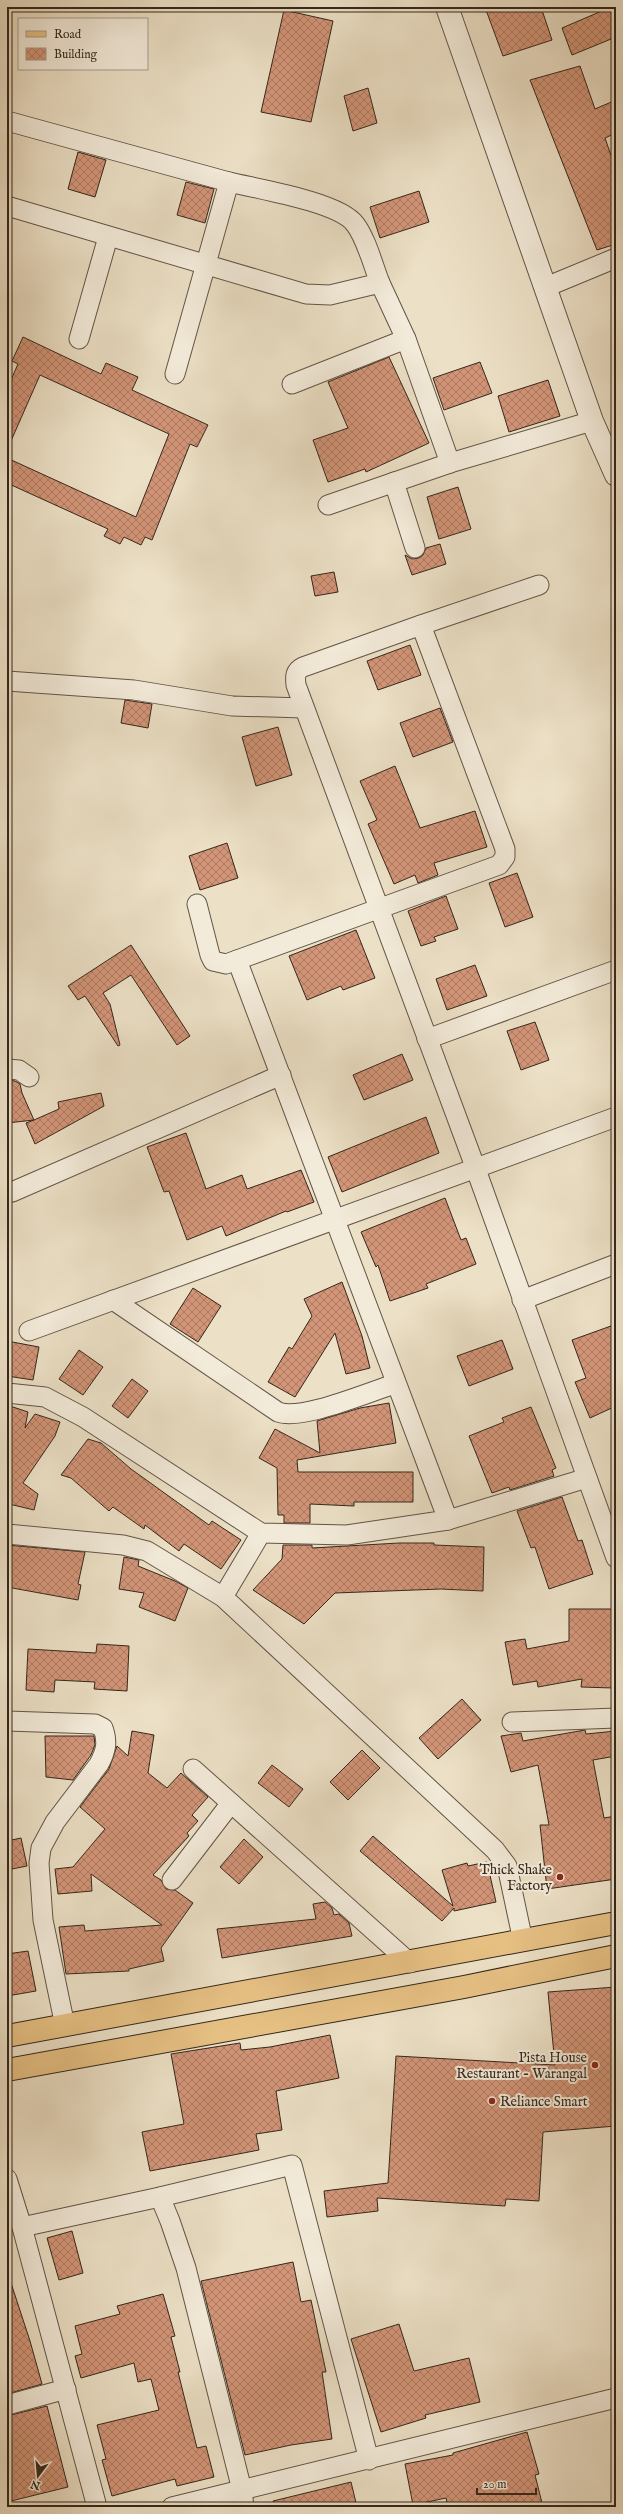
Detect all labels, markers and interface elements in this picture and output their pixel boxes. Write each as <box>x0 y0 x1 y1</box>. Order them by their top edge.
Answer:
legend <box>18 18 148 70</box>
text: Road <box>54 27 82 42</box>
text: Building <box>54 47 98 62</box>
place label: Thick Shake Factory <box>480 1861 553 1895</box>
marker: Thick Shake Factory <box>555 1872 565 1882</box>
place label: Pista House Restaurant - Warangal <box>456 2049 588 2083</box>
marker: Pista House Restaurant - Warangal <box>590 2060 600 2070</box>
place label: Reliance Smart <box>500 2093 588 2111</box>
marker: Reliance Smart <box>487 2096 497 2106</box>
north arrow <box>18 2456 58 2496</box>
scale bar <box>477 2470 536 2496</box>
text: N <box>29 2476 43 2493</box>
text: 20 m <box>483 2477 506 2492</box>

